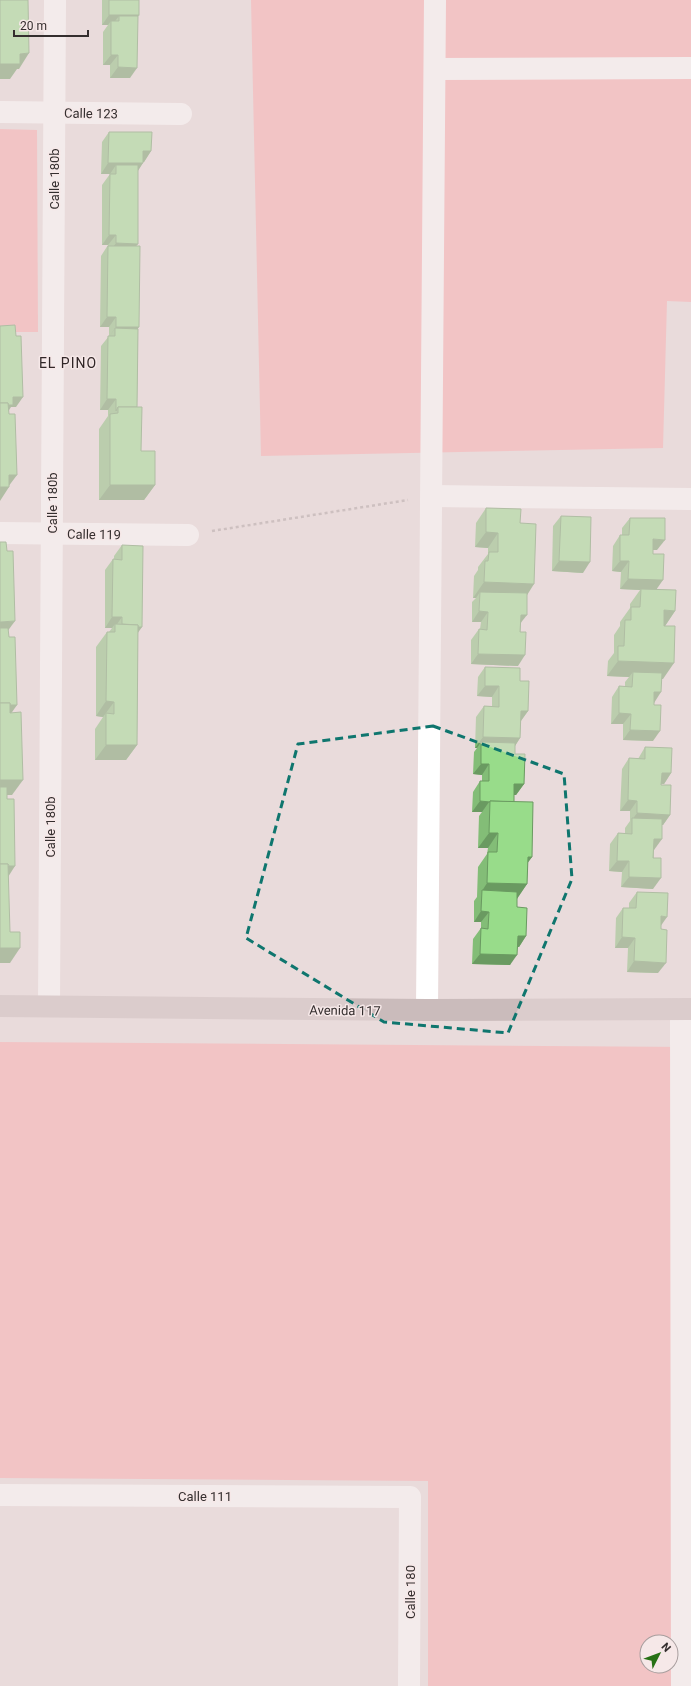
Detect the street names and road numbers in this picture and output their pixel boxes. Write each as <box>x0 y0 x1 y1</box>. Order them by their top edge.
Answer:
street label: Calle 123 <box>64 106 118 121</box>
street label: Calle 180b <box>47 148 62 210</box>
street label: Calle 180b <box>45 472 60 534</box>
street label: Calle 119 <box>67 527 121 542</box>
street label: Calle 180b <box>43 796 58 858</box>
street label: Avenida 117 <box>309 1002 381 1019</box>
street label: Calle 111 <box>178 1489 232 1504</box>
street label: Calle 180 <box>403 1565 418 1619</box>

